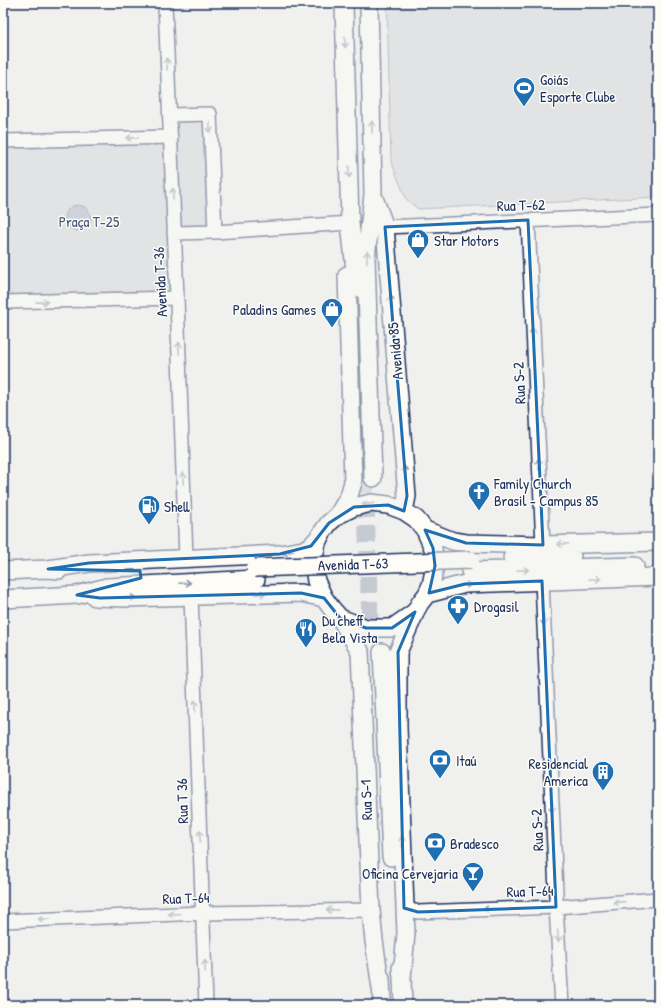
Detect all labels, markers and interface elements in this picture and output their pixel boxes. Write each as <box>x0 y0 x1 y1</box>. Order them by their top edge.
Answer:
one-way arrow <box>341 35 349 48</box>
one-way arrow <box>164 58 171 71</box>
place label: Goiás Esporte Clube <box>540 69 616 107</box>
sports icon: Goiás Esporte Clube <box>511 75 537 108</box>
one-way arrow <box>206 120 214 133</box>
one-way arrow <box>368 121 376 134</box>
one-way arrow <box>126 134 139 142</box>
one-way arrow <box>345 165 352 178</box>
one-way arrow <box>169 188 176 201</box>
street label: Rua T-62 <box>497 194 545 216</box>
park label: Praça T-25 <box>59 211 120 232</box>
shop icon: Star Motors <box>405 227 431 260</box>
place label: Star Motors <box>434 230 499 251</box>
street label: Avenida T-36 <box>148 246 172 318</box>
one-way arrow <box>363 251 370 264</box>
one-way arrow <box>387 295 394 308</box>
shop icon: Paladins Games <box>319 296 345 329</box>
one-way arrow <box>35 298 48 305</box>
place label: Paladins Games <box>233 299 316 320</box>
street label: Avenida 85 <box>382 321 408 381</box>
one-way arrow <box>529 328 537 341</box>
one-way arrow <box>175 342 183 355</box>
street label: Rua S-2 <box>507 361 531 405</box>
one-way arrow <box>535 458 543 471</box>
one-way arrow <box>401 466 408 479</box>
one-way arrow <box>179 472 187 485</box>
place label: Family Church Brasil - Campus 85 <box>493 473 599 511</box>
church icon: Family Church Brasil - Campus 85 <box>466 479 492 512</box>
fuel station icon: Shell <box>136 493 162 526</box>
place label: Shell <box>164 496 190 517</box>
one-way arrow <box>362 501 375 508</box>
one-way arrow <box>557 541 570 548</box>
one-way arrow <box>282 548 295 556</box>
street label: Avenida T-63 <box>317 552 389 576</box>
one-way arrow <box>516 566 529 573</box>
one-way arrow <box>588 576 601 583</box>
one-way arrow <box>178 579 191 586</box>
one-way arrow <box>458 581 471 589</box>
one-way arrow <box>253 590 266 598</box>
pharmacy icon: Drogasil <box>445 593 471 626</box>
one-way arrow <box>123 594 136 602</box>
place label: Drogasil <box>474 596 519 617</box>
place label: Du'cheff Bela Vista <box>322 610 378 648</box>
one-way arrow <box>540 613 548 626</box>
restaurant icon: Du'cheff Bela Vista <box>293 616 319 649</box>
one-way arrow <box>191 700 199 713</box>
bank icon: Itaú <box>427 747 453 780</box>
place label: Itaú <box>456 750 477 771</box>
place label: Residencial America <box>528 753 588 791</box>
building icon: Residencial America <box>590 759 616 792</box>
street label: Rua T 36 <box>171 778 193 824</box>
street label: Rua S-1 <box>355 779 377 821</box>
one-way arrow <box>549 799 556 812</box>
street label: Rua S-2 <box>525 808 549 852</box>
one-way arrow <box>196 830 204 843</box>
bank icon: Bradesco <box>422 830 448 863</box>
place label: Bradesco <box>450 833 499 854</box>
one-way arrow <box>398 836 406 849</box>
bar icon: Oficina Cervejaria <box>460 860 486 893</box>
place label: Oficina Cervejaria <box>362 863 458 884</box>
street label: Rua T-64 <box>506 880 554 902</box>
street label: Rua T-64 <box>162 887 210 909</box>
one-way arrow <box>613 899 626 906</box>
one-way arrow <box>483 905 496 913</box>
one-way arrow <box>326 907 339 914</box>
one-way arrow <box>168 910 181 918</box>
one-way arrow <box>38 916 51 923</box>
one-way arrow <box>554 929 561 942</box>
one-way arrow <box>201 960 208 973</box>

